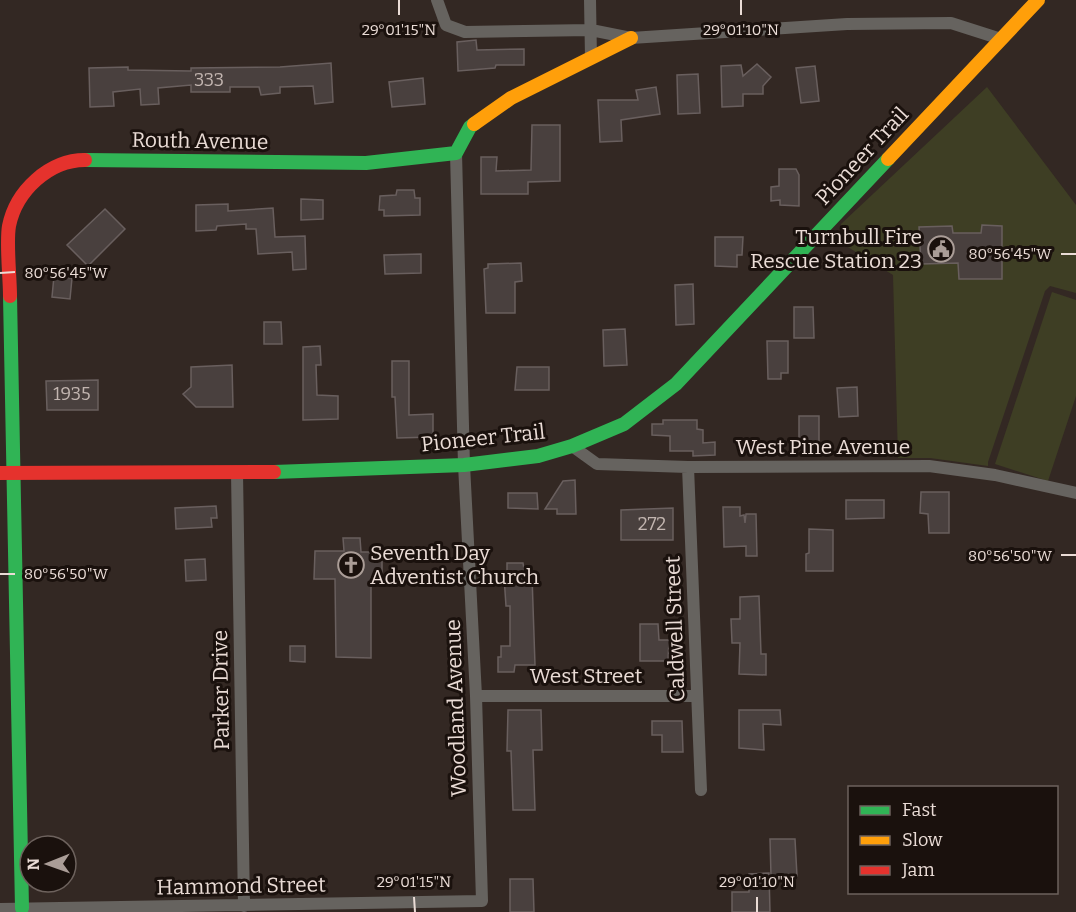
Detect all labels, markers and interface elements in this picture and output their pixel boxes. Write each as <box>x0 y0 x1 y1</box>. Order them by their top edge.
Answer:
text: 29°01'15"N <box>362 21 436 39</box>
text: 29°01'10"N <box>703 21 779 39</box>
house number: 333 <box>194 69 224 91</box>
street label: Pioneer Trail <box>810 102 914 210</box>
street label: Routh Avenue <box>131 127 269 155</box>
place label: Turnbull Fire Rescue Station 23 <box>750 224 922 274</box>
public building icon: Turnbull Fire Rescue Station 23 <box>926 234 956 264</box>
text: 80°56'45"W <box>968 245 1052 263</box>
text: 80°56'45"W <box>24 264 108 282</box>
house number: 1935 <box>53 383 91 405</box>
street label: Pioneer Trail <box>420 419 546 457</box>
street label: West Pine Avenue <box>736 434 910 460</box>
house number: 272 <box>638 513 666 535</box>
place label: Seventh Day Adventist Church <box>370 540 539 590</box>
text: 80°56'50"W <box>968 547 1053 565</box>
church icon: Seventh Day Adventist Church <box>336 550 366 580</box>
street label: Caldwell Street <box>659 555 691 703</box>
text: 80°56'50"W <box>24 565 109 583</box>
street label: Woodland Avenue <box>440 619 472 797</box>
street label: Parker Drive <box>207 630 235 750</box>
street label: West Street <box>530 663 643 689</box>
legend <box>848 786 1058 894</box>
text: Fast <box>902 799 937 821</box>
text: Slow <box>902 829 943 851</box>
north arrow <box>18 834 78 894</box>
text: N <box>24 858 43 871</box>
text: Jam <box>901 859 935 881</box>
street label: Hammond Street <box>156 872 326 900</box>
text: 29°01'15"N <box>377 873 451 891</box>
text: 29°01'10"N <box>719 873 795 891</box>

